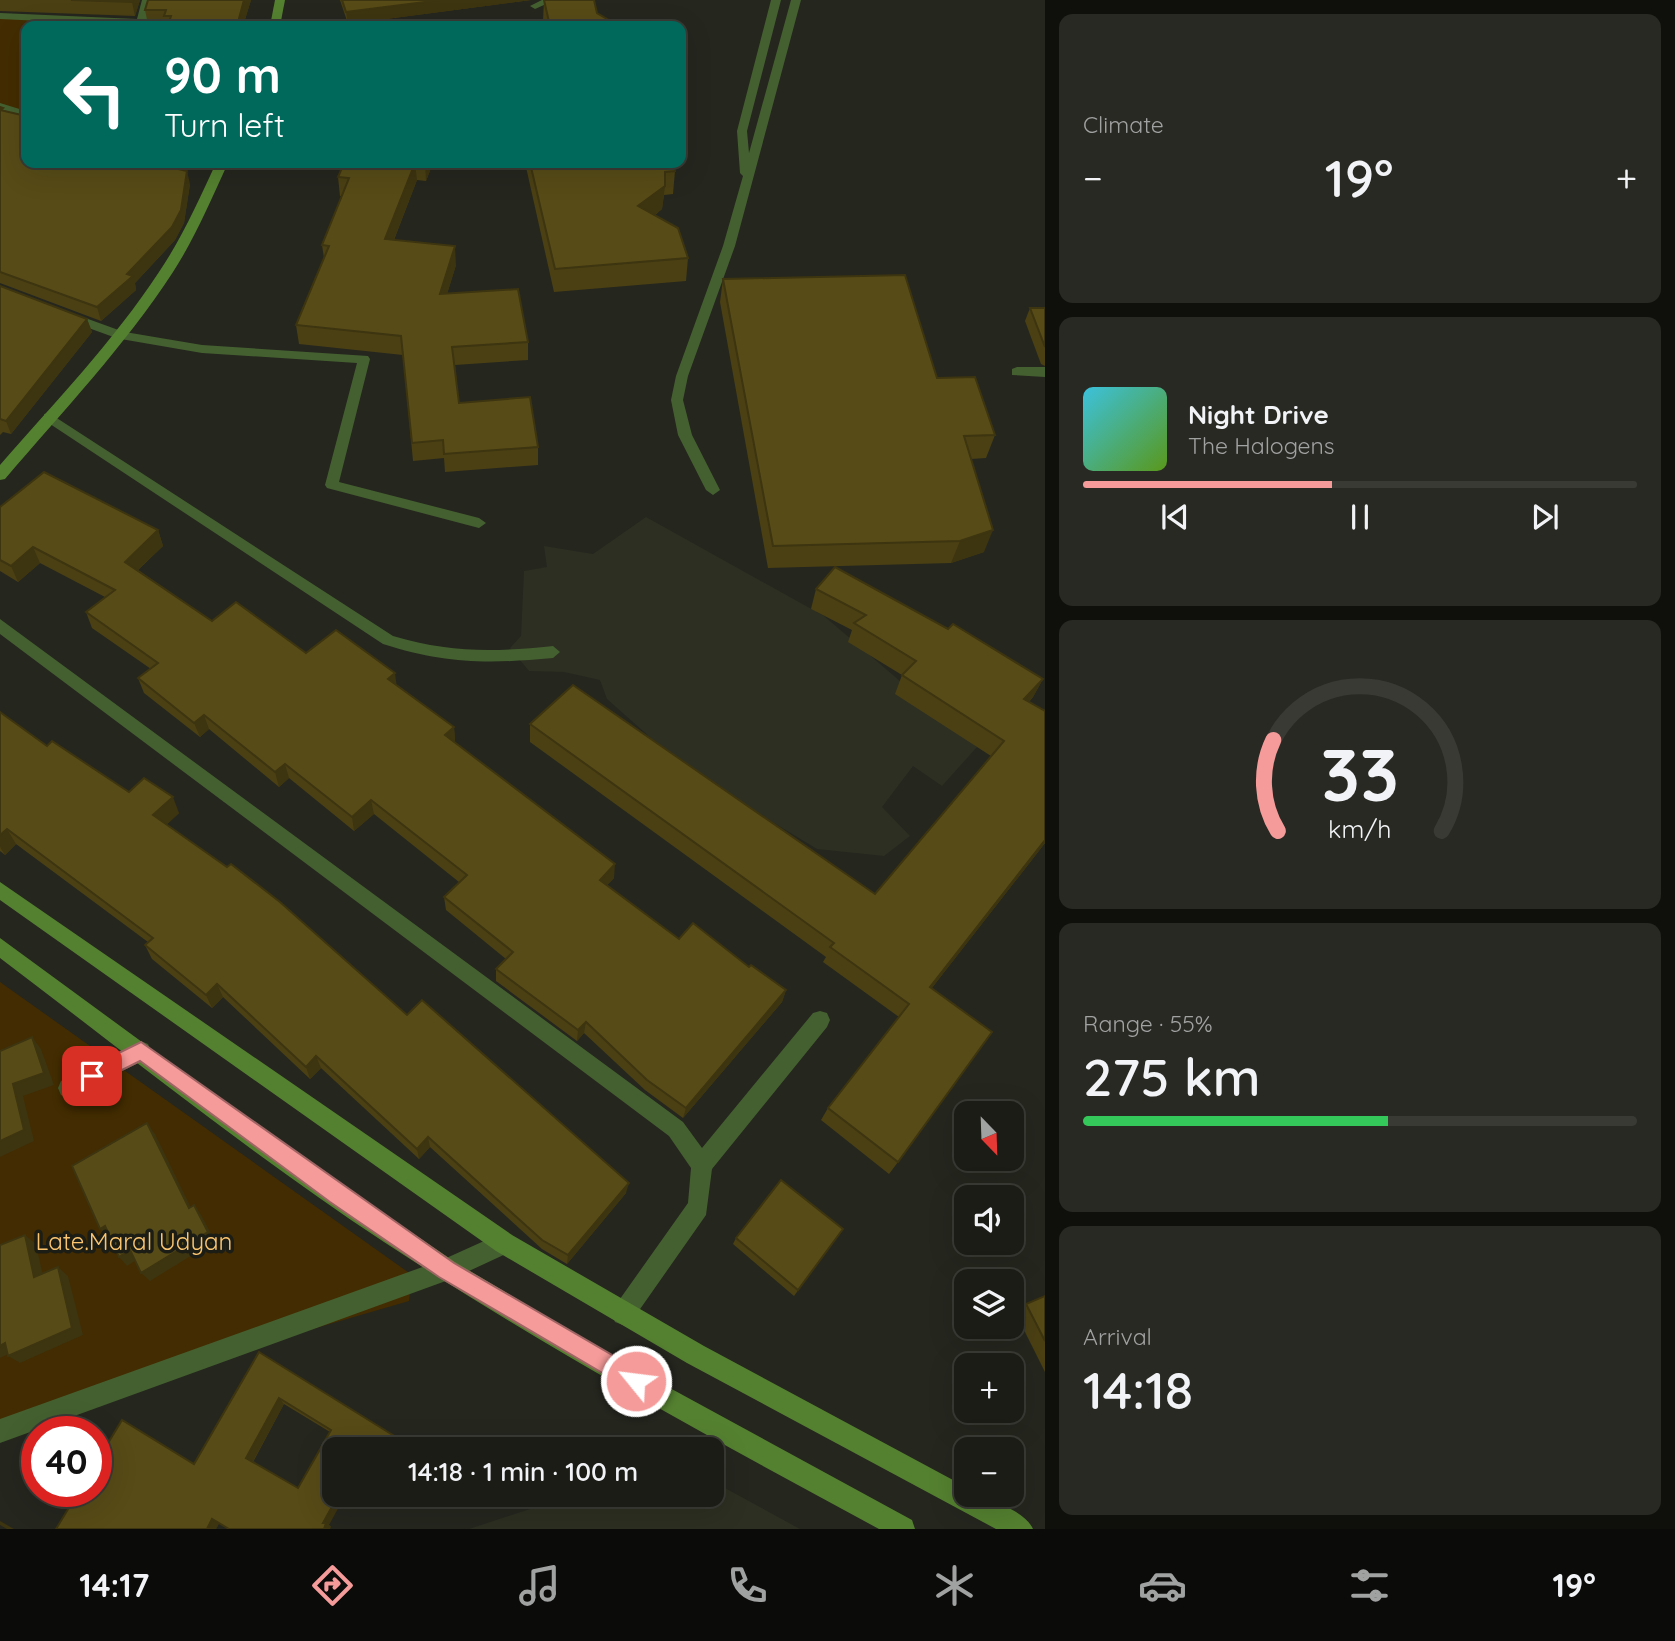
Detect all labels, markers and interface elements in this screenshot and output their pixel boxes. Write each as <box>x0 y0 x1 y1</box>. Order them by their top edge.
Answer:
text: 90 m <box>164 44 281 105</box>
icon: left <box>49 49 140 140</box>
text: Turn left <box>164 105 285 145</box>
text: Climate <box>1083 110 1164 139</box>
text: 19° <box>1325 145 1394 210</box>
text: − <box>1083 154 1103 202</box>
text: + <box>1616 154 1637 202</box>
text: Night Drive <box>1188 398 1329 431</box>
text: The Halogens <box>1188 431 1335 460</box>
icon: previous <box>1156 498 1194 536</box>
icon: pause <box>1341 498 1379 536</box>
icon: next <box>1526 498 1564 536</box>
text: 33 <box>1321 728 1399 819</box>
text: km/h <box>1328 812 1392 843</box>
text: Range · 55% <box>1083 1009 1213 1038</box>
text: 275 km <box>1083 1044 1261 1109</box>
pin <box>62 1046 122 1106</box>
icon: arrive <box>73 1057 111 1095</box>
north arrow <box>954 1101 1024 1171</box>
map controls <box>954 1101 1024 1507</box>
button: sound <box>954 1185 1024 1255</box>
park label: Late.Maral Udyan <box>36 1226 232 1256</box>
button: layers <box>954 1269 1024 1339</box>
text: Arrival <box>1083 1322 1152 1351</box>
position arrow <box>599 1344 673 1418</box>
button: + <box>954 1353 1024 1423</box>
text: 14:18 <box>1083 1357 1193 1422</box>
speed limit sign: 40 <box>21 1416 112 1507</box>
button: − <box>954 1437 1024 1507</box>
text: 14:18 · 1 min · 100 m <box>408 1455 638 1488</box>
icon: directions <box>308 1561 357 1610</box>
icon: music <box>515 1561 564 1610</box>
icon: phone <box>723 1561 772 1610</box>
icon: climate <box>930 1561 979 1610</box>
icon: car <box>1138 1561 1187 1610</box>
icon: filters <box>1345 1561 1394 1610</box>
text: 14:17 <box>79 1565 149 1605</box>
text: 19° <box>1553 1565 1596 1605</box>

